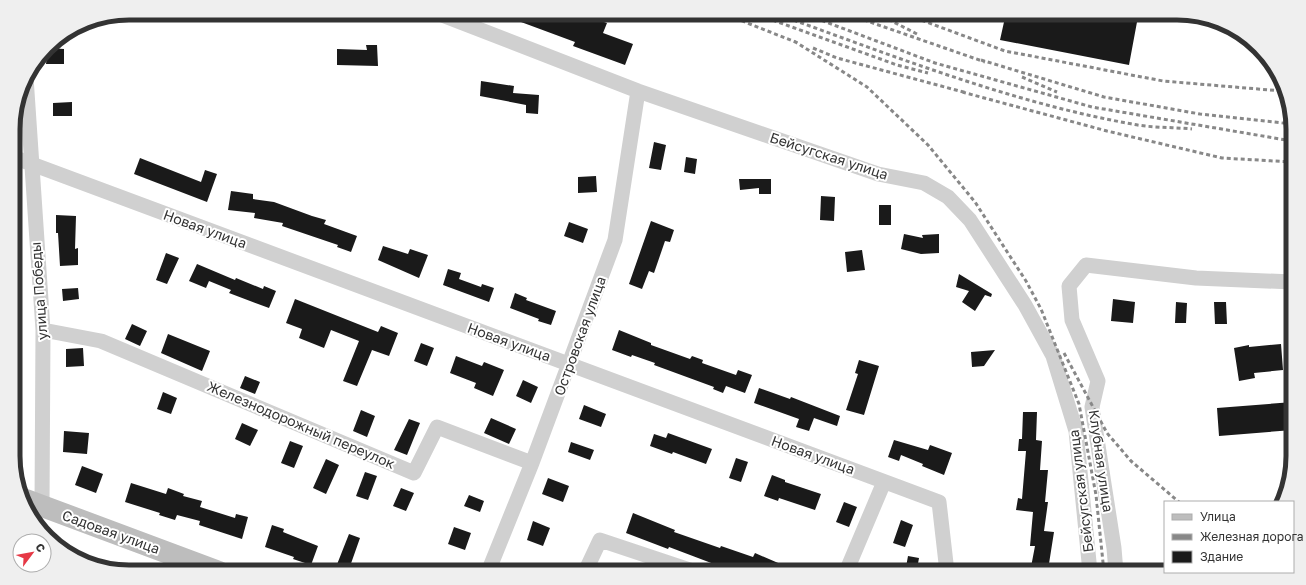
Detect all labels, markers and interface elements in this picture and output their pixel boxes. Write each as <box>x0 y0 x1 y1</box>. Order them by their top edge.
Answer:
street label: Бейсугская улица <box>768 128 890 183</box>
street label: Новая улица <box>161 206 249 251</box>
street label: улица Победы <box>27 241 50 341</box>
street label: Островская улица <box>550 274 609 398</box>
street label: Новая улица <box>465 319 553 364</box>
street label: Железнодорожный переулок <box>205 377 398 472</box>
street label: Клубная улица <box>1086 409 1117 513</box>
street label: Бейсугская улица <box>1065 429 1096 553</box>
street label: Новая улица <box>769 432 857 477</box>
legend <box>1164 501 1294 573</box>
street label: Садовая улица <box>60 506 162 557</box>
text: Улица <box>1200 509 1236 524</box>
text: Железная дорога <box>1200 529 1303 544</box>
north arrow <box>12 533 52 573</box>
text: С <box>33 541 49 554</box>
text: Здание <box>1200 549 1243 564</box>

